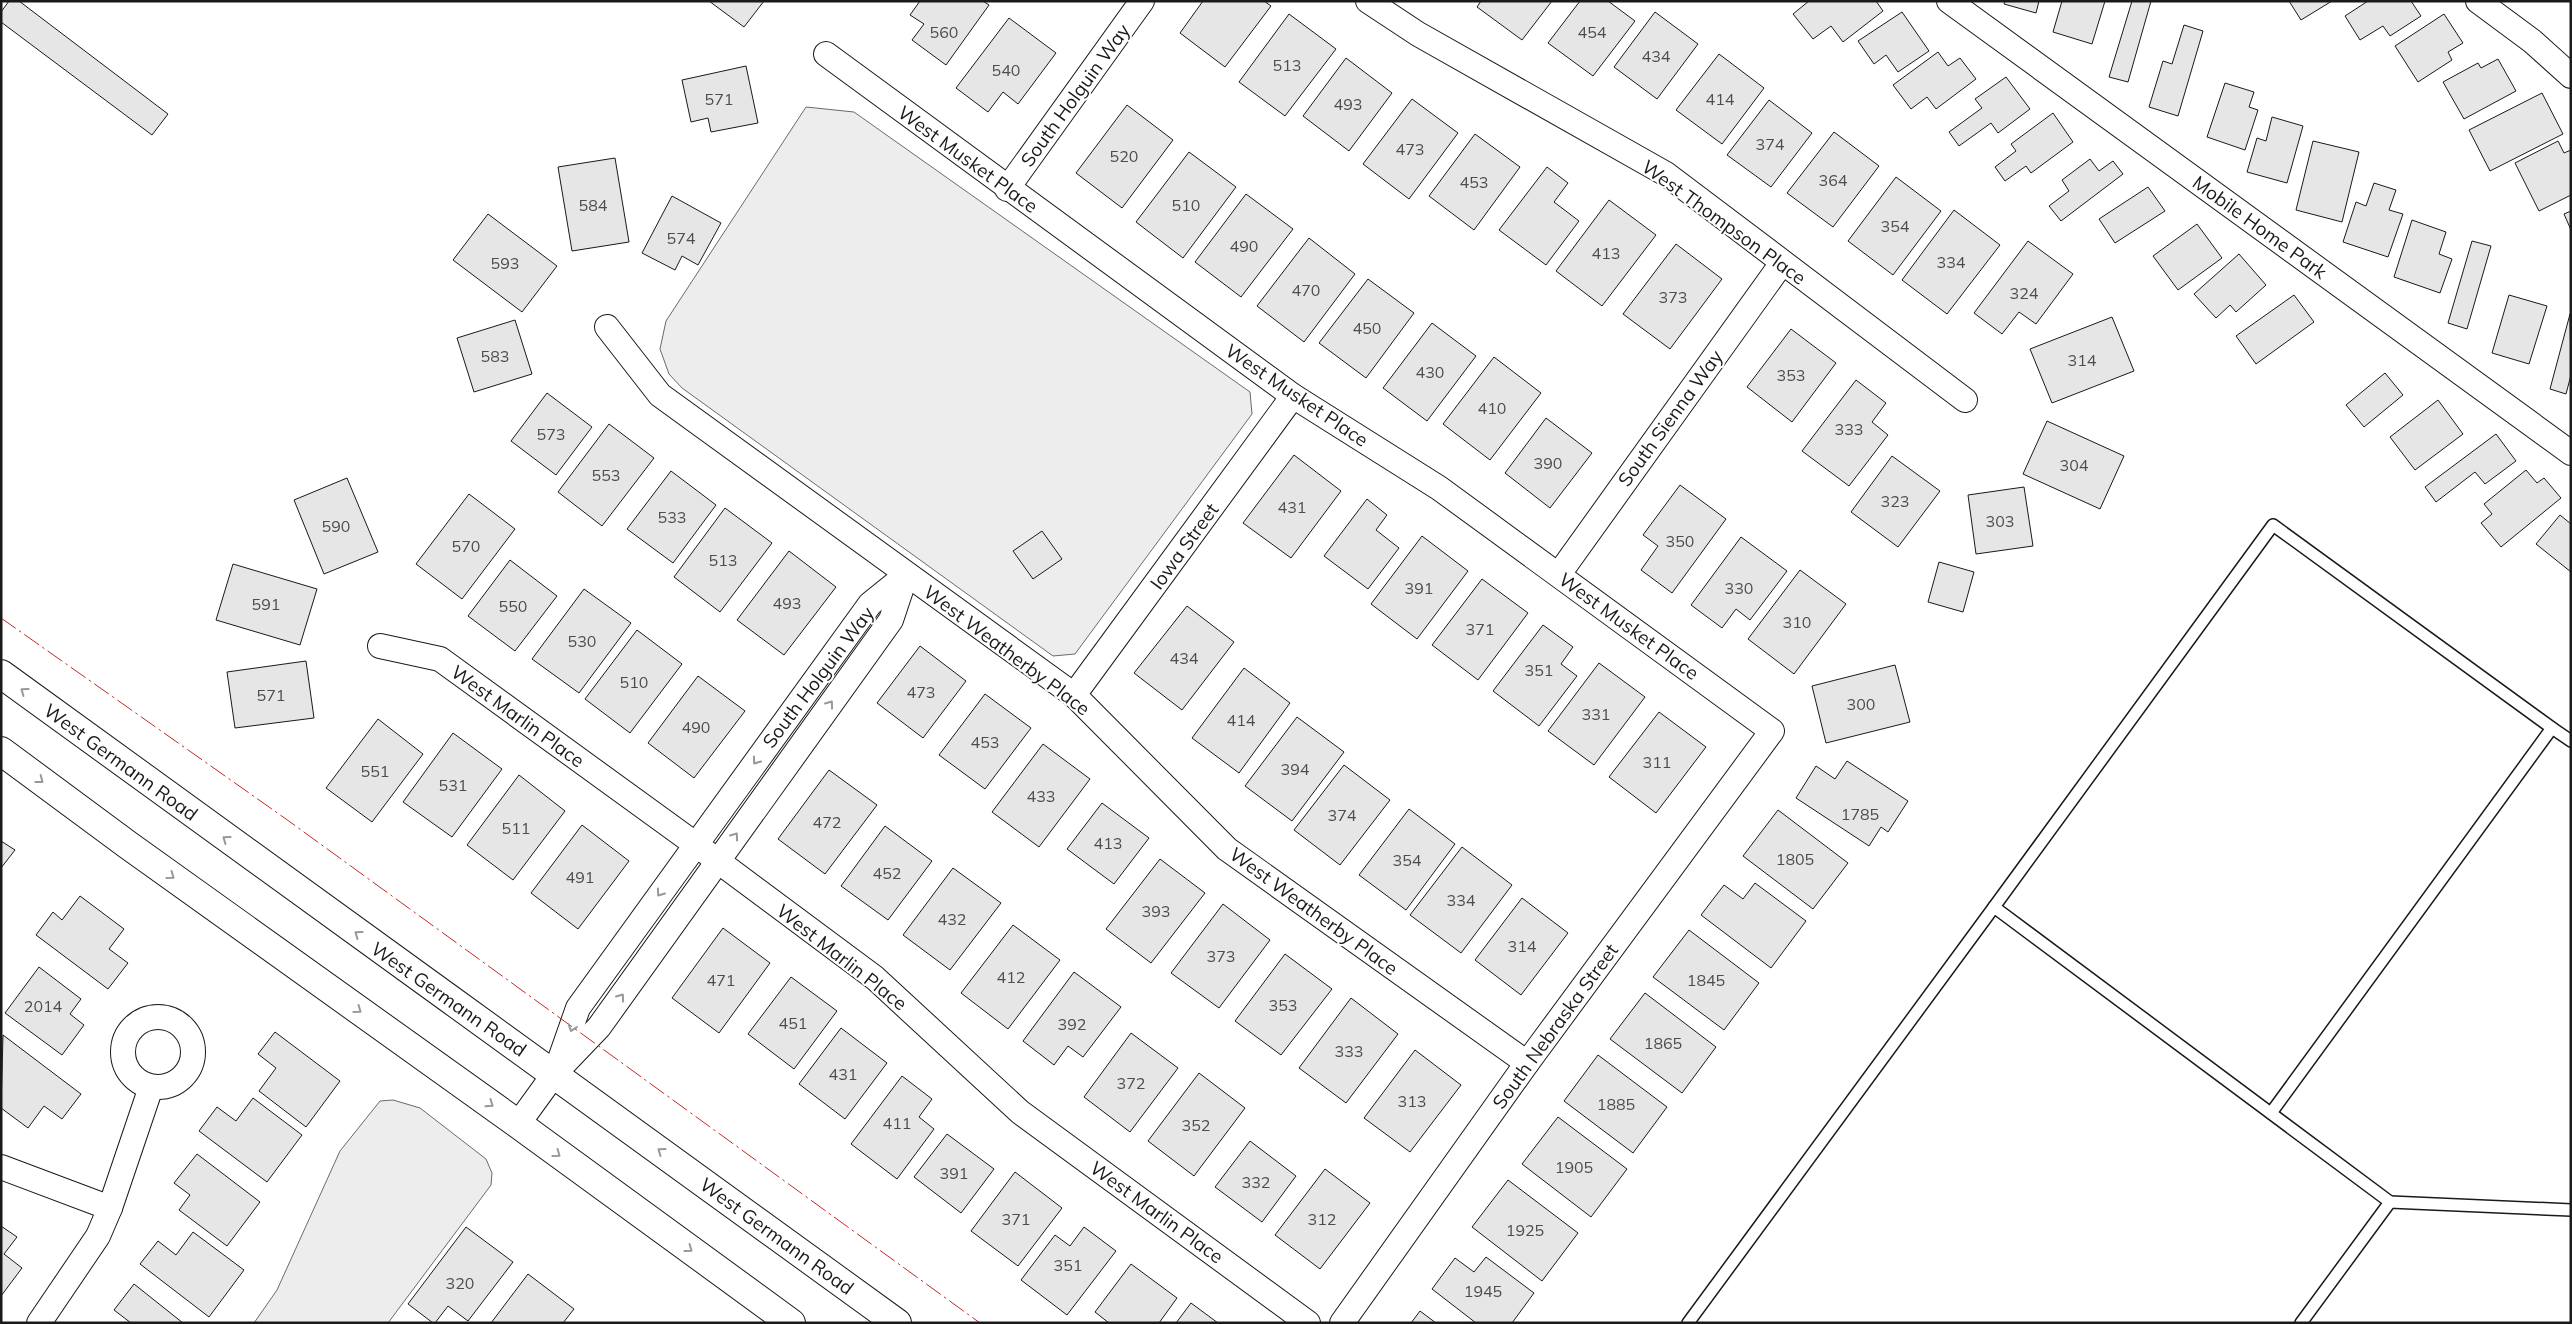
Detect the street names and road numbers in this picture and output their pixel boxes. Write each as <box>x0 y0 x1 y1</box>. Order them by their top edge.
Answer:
street label: South Holguin Way <box>1015 19 1135 171</box>
street label: West Musket Place <box>893 100 1043 218</box>
street label: West Thompson Place <box>1637 154 1811 290</box>
street label: Mobile Home Park <box>2188 170 2332 284</box>
street label: West Musket Place <box>1221 338 1373 452</box>
street label: South Sienna Way <box>1612 345 1728 491</box>
street label: Iowa Street <box>1145 498 1224 594</box>
street label: West Musket Place <box>1554 567 1704 685</box>
street label: West Weatherby Place <box>919 580 1095 720</box>
street label: South Holguin Way <box>757 602 879 752</box>
street label: West Marlin Place <box>447 660 589 772</box>
street label: West Germann Road <box>39 698 203 826</box>
street label: West Weatherby Place <box>1225 842 1403 980</box>
street label: West Marlin Place <box>772 899 912 1015</box>
street label: West Germann Road <box>367 936 531 1062</box>
street label: South Nebraska Street <box>1487 938 1623 1113</box>
street label: West Marlin Place <box>1086 1156 1228 1268</box>
street label: West Germann Road <box>695 1172 859 1300</box>

